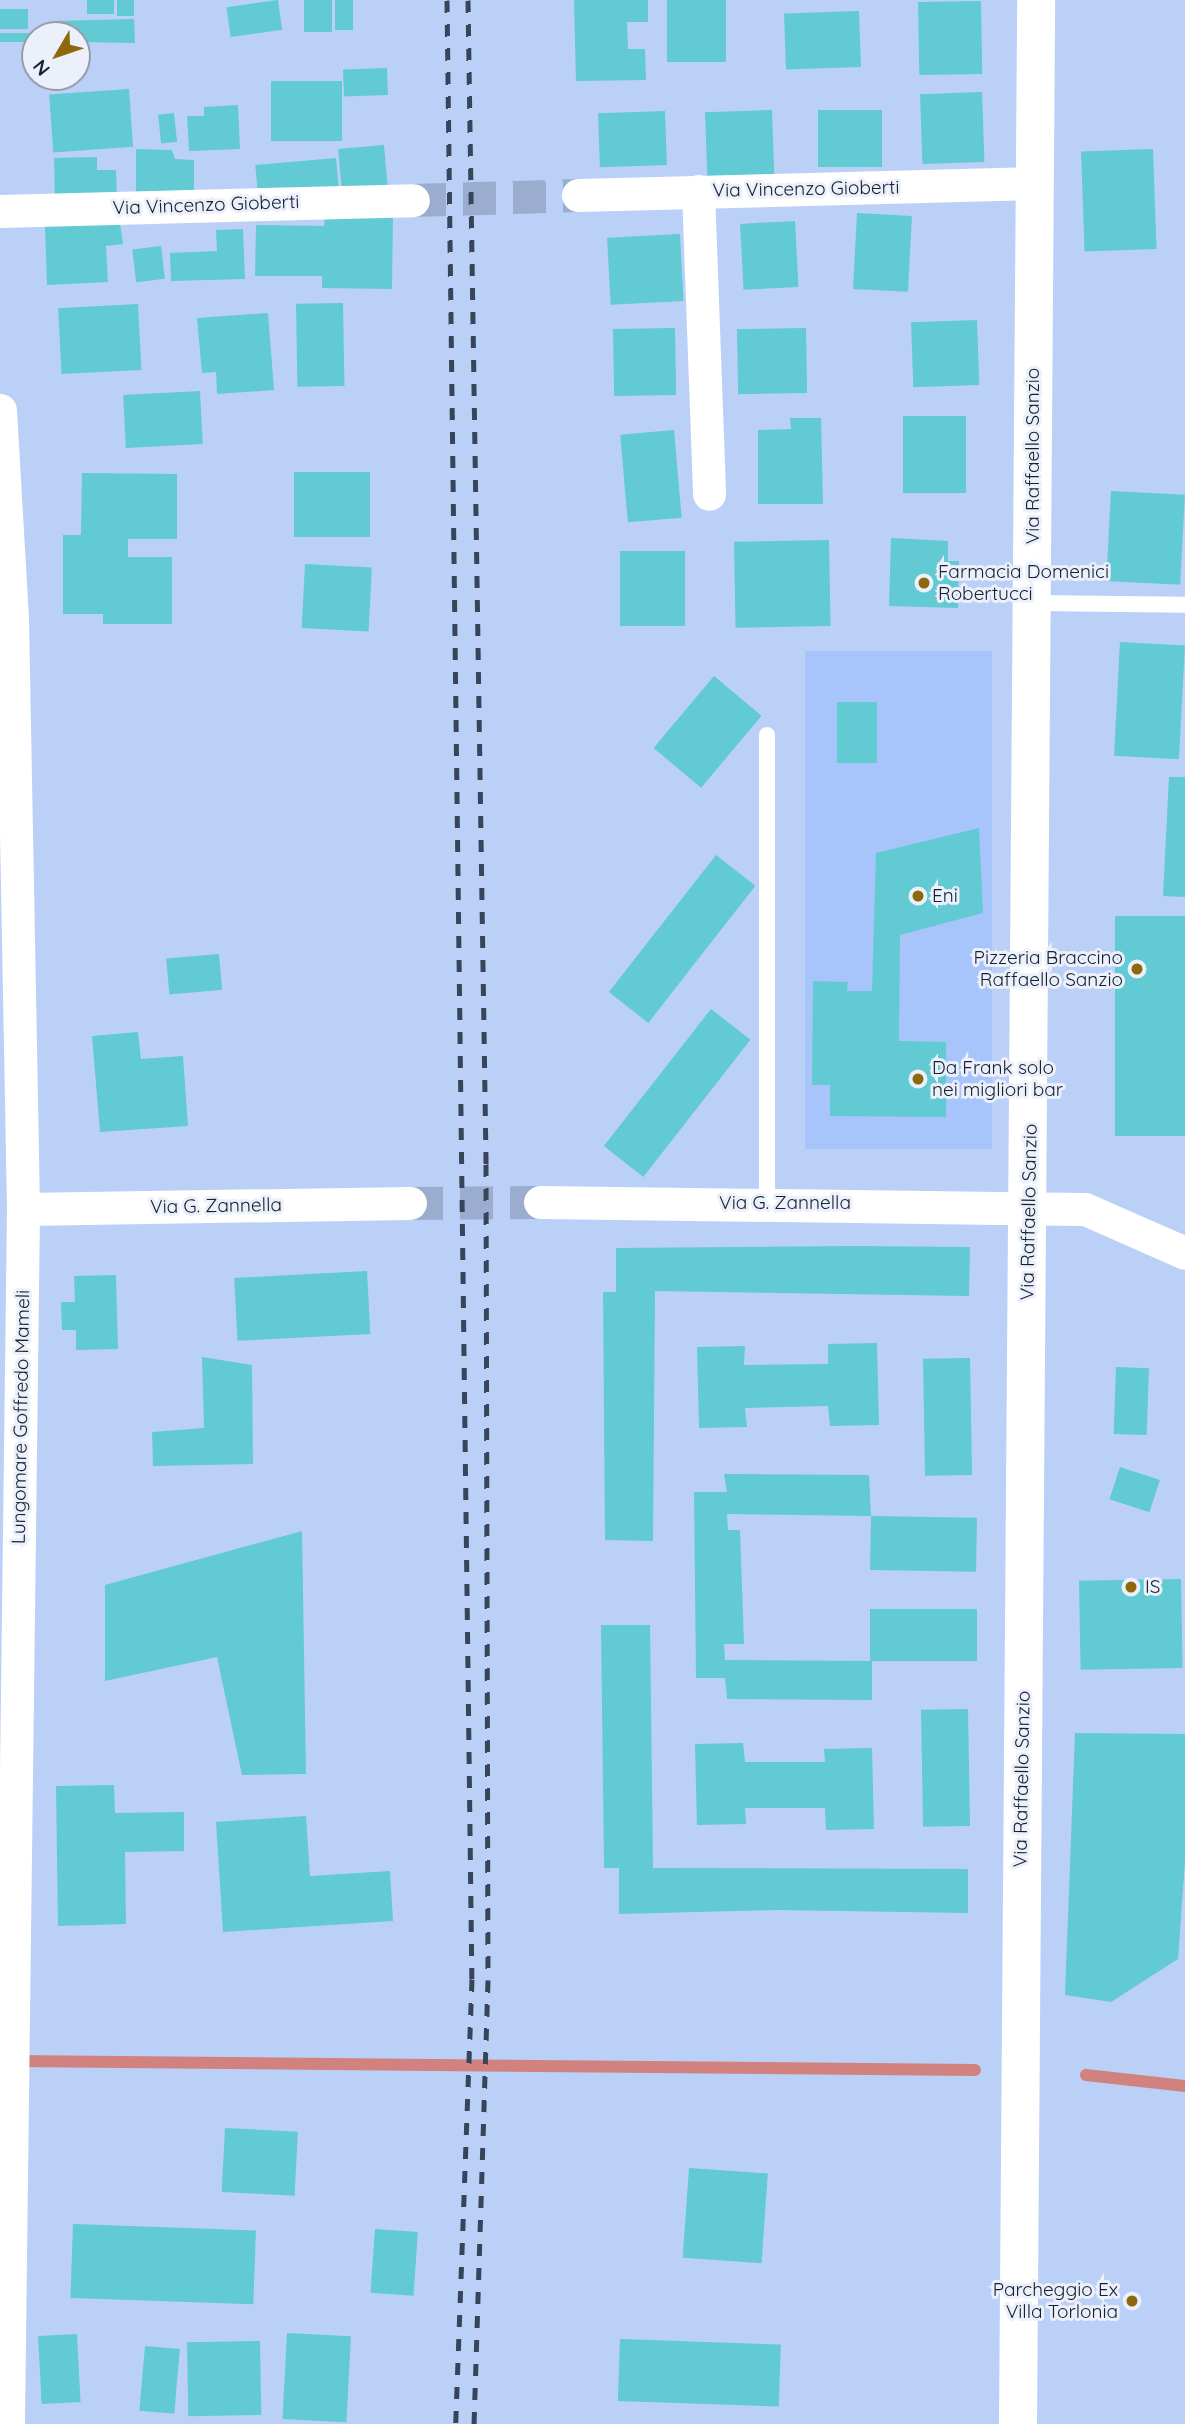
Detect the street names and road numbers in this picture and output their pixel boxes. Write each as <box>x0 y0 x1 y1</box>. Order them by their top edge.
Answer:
street label: Via Vincenzo Gioberti <box>712 176 900 202</box>
street label: Via Vincenzo Gioberti <box>112 190 300 220</box>
street label: Via Raffaello Sanzio <box>1022 368 1044 544</box>
street label: Via Raffaello Sanzio <box>1016 1123 1042 1301</box>
street label: Via G. Zannella <box>719 1192 851 1214</box>
street label: Via G. Zannella <box>150 1193 282 1219</box>
street label: Lungomare Goffredo Mameli <box>7 1290 35 1544</box>
street label: Via Raffaello Sanzio <box>1009 1690 1035 1868</box>

